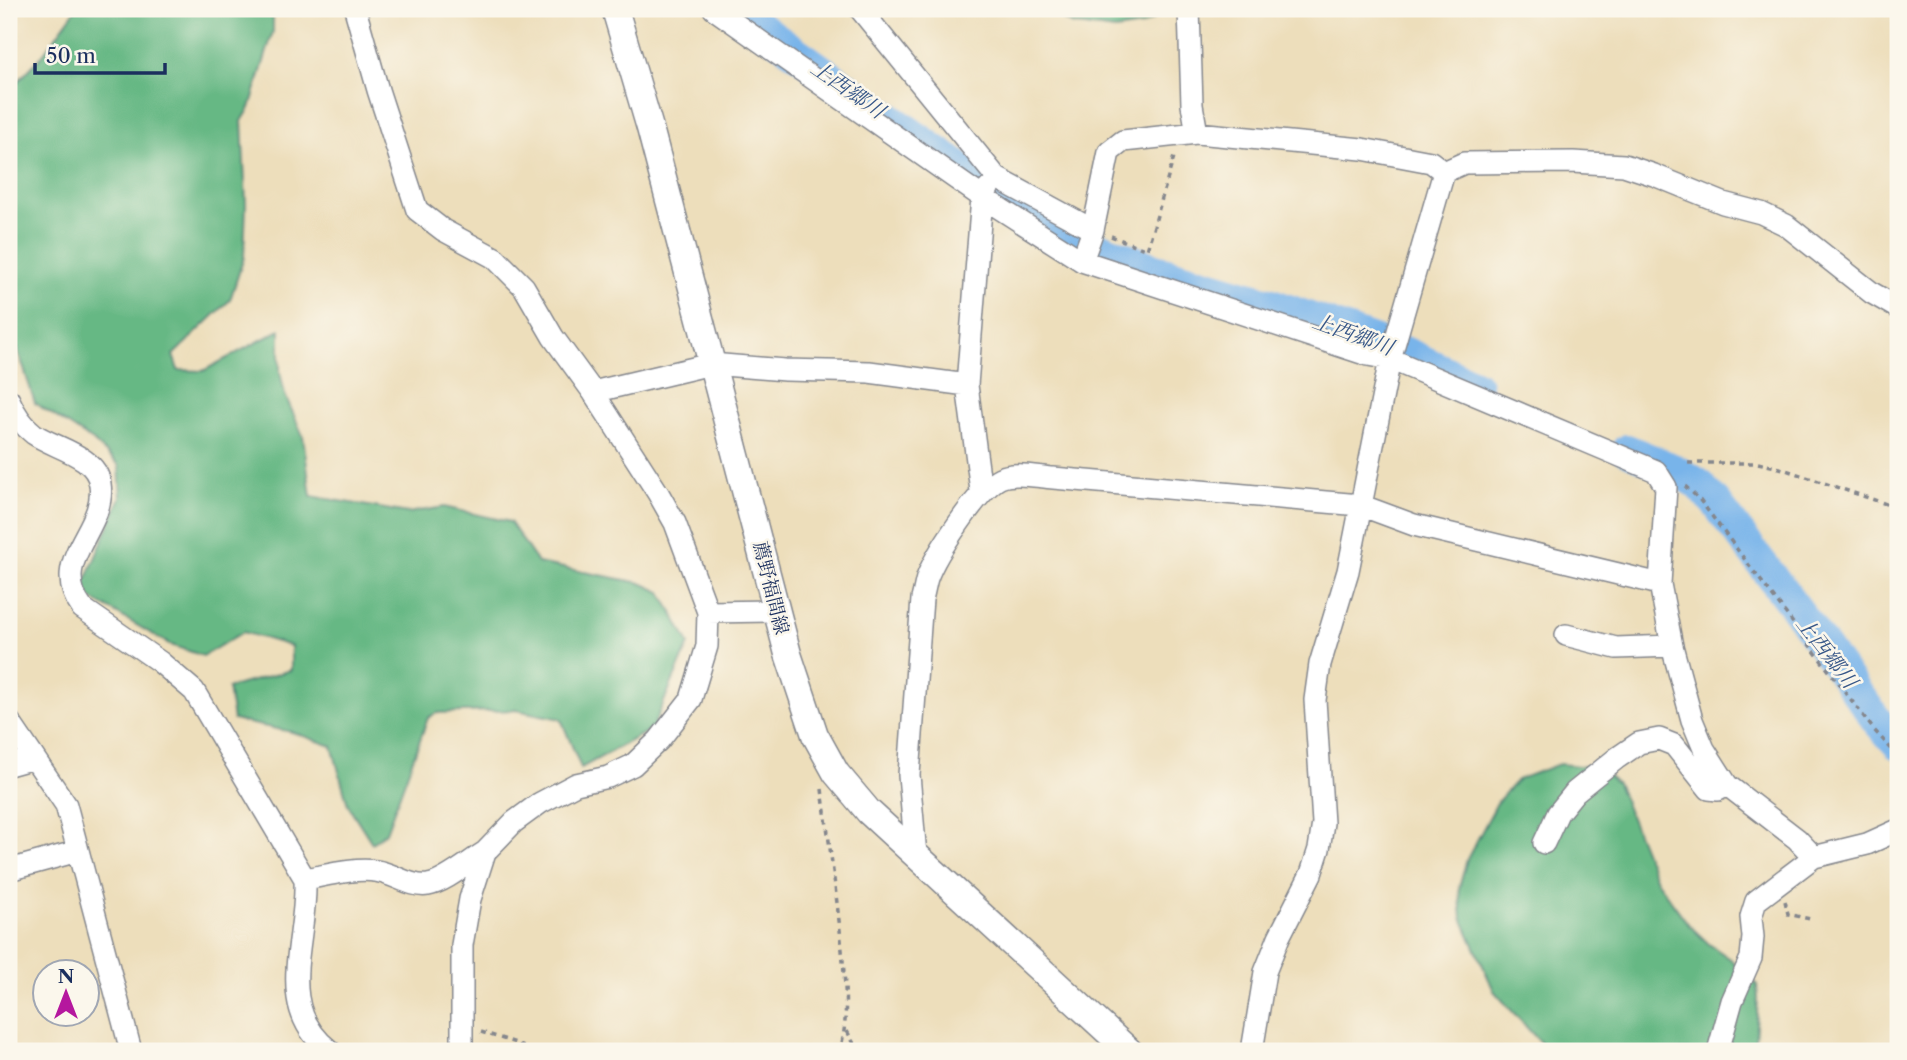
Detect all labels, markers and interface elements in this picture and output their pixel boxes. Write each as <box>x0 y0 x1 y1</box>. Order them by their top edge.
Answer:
scale bar <box>35 32 164 76</box>
text: 50 m <box>46 43 96 68</box>
water label: 上西郷川 <box>806 55 891 124</box>
water label: 上西郷川 <box>1309 308 1399 361</box>
street label: 薦野福間線 <box>748 539 794 637</box>
water label: 上西郷川 <box>1791 611 1864 694</box>
north arrow <box>32 958 102 1028</box>
text: N <box>58 965 74 988</box>

